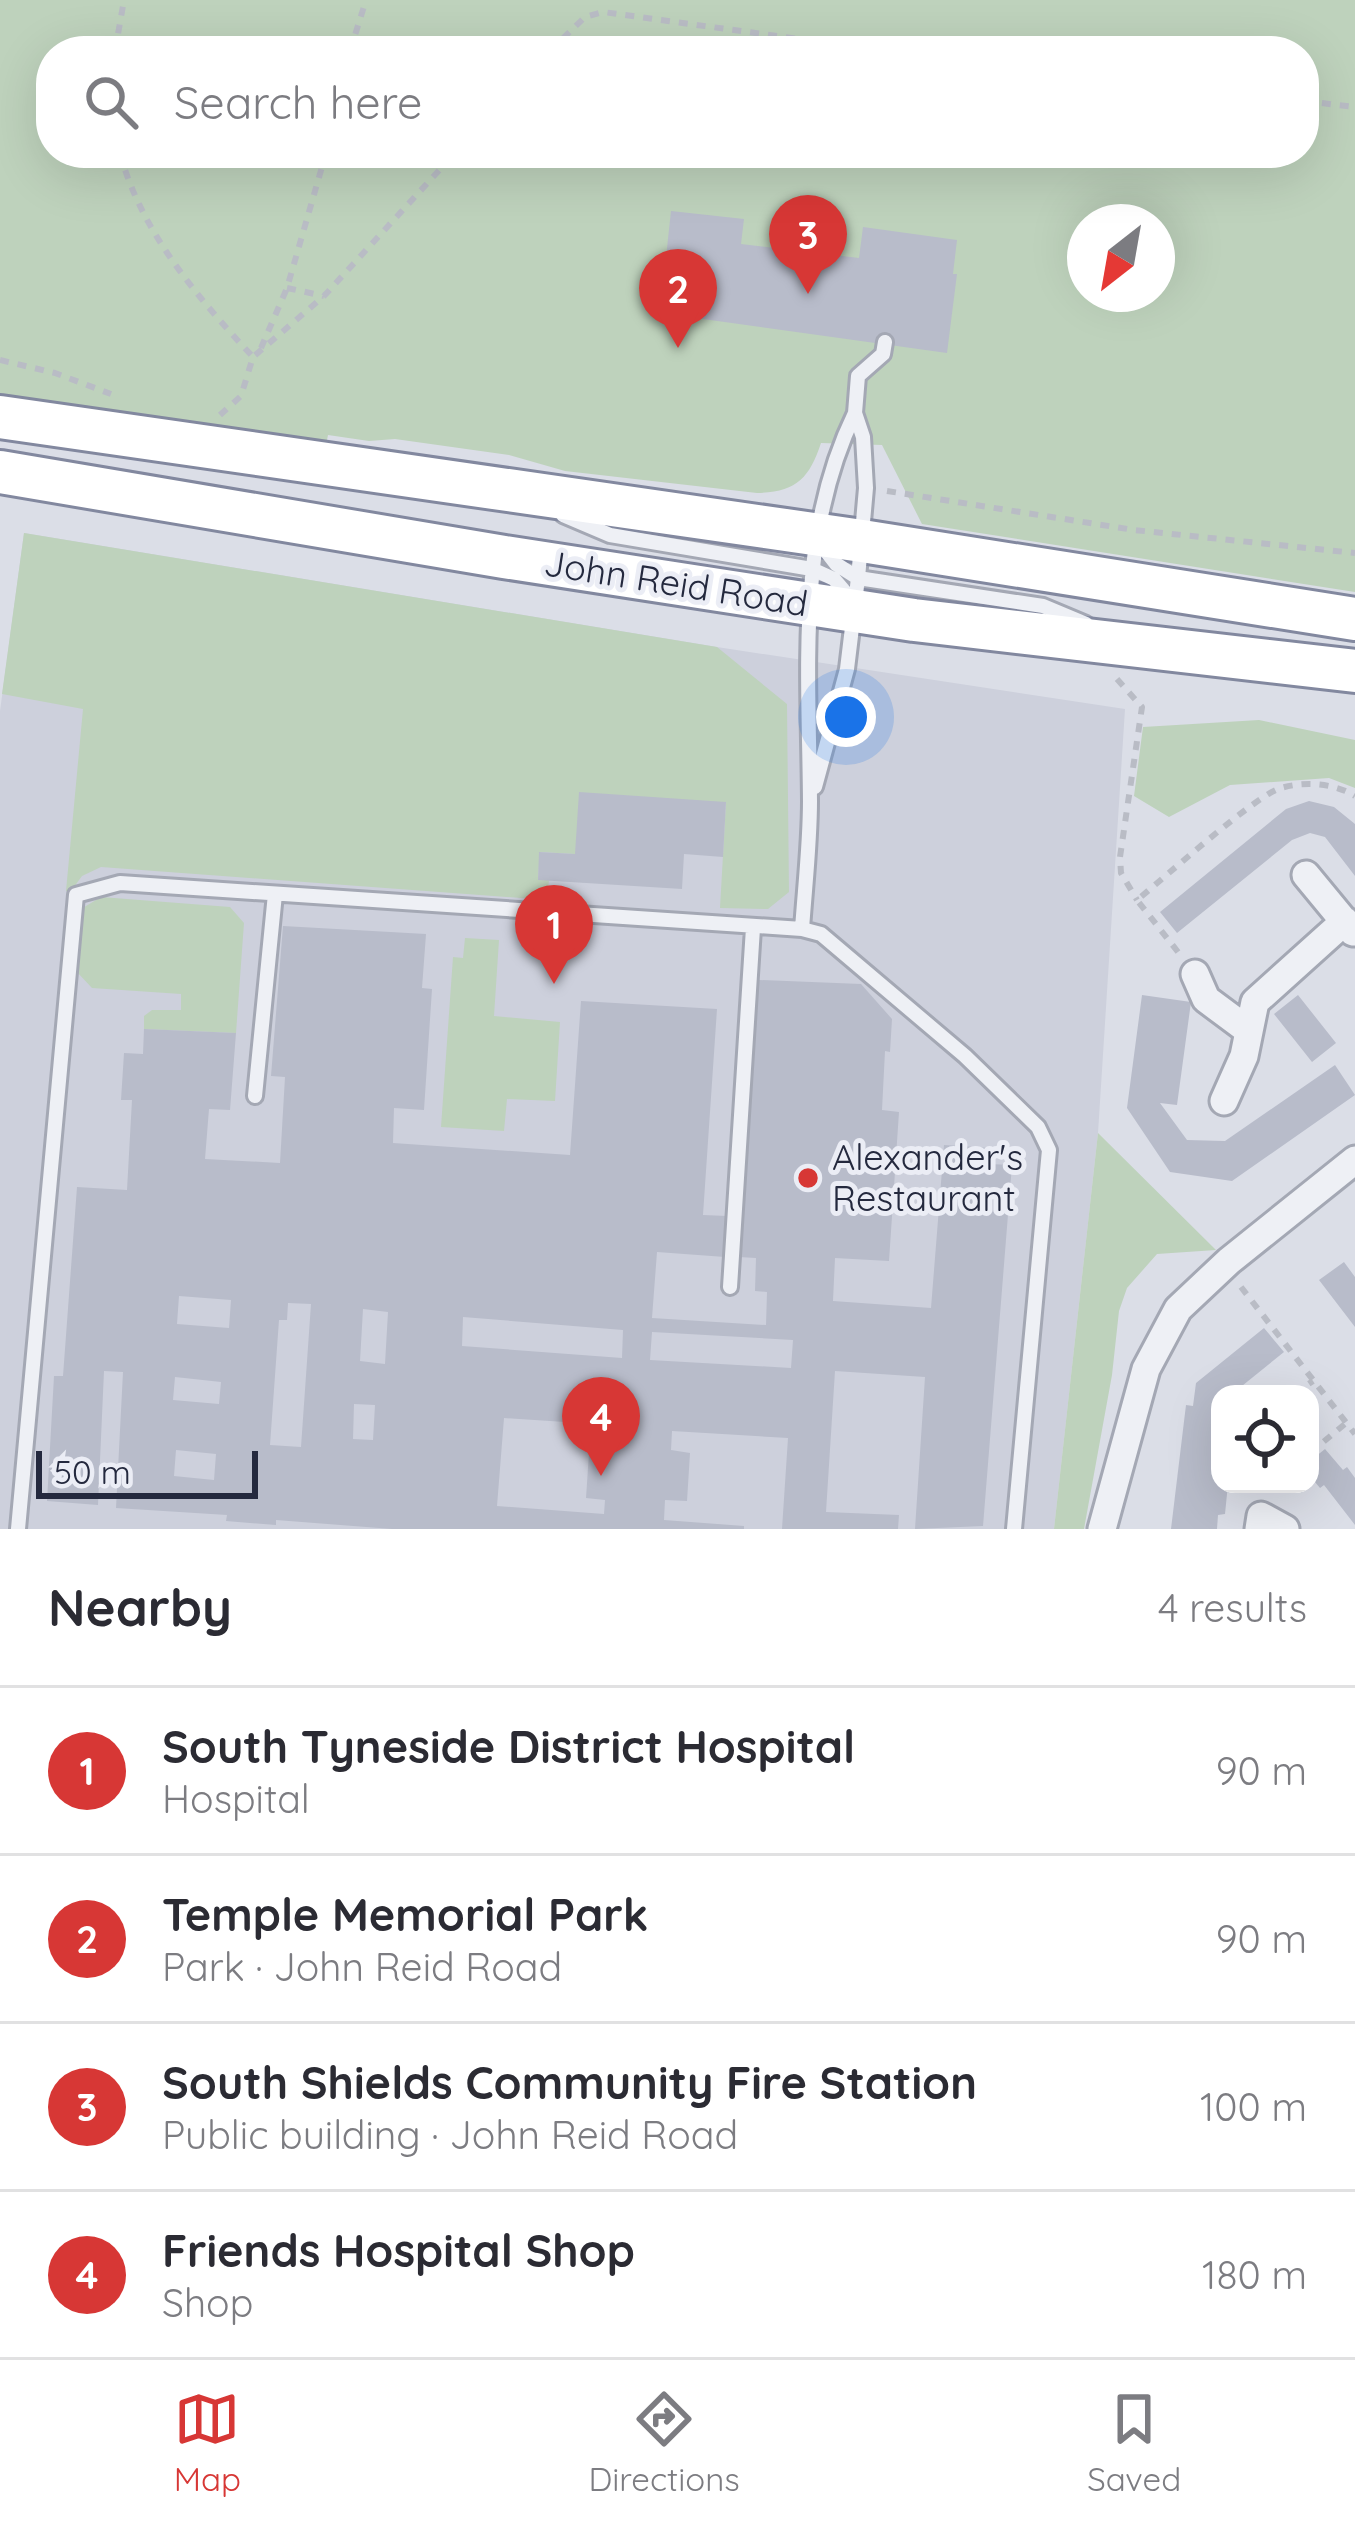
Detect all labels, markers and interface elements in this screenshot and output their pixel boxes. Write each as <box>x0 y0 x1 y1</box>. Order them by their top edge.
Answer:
search box <box>36 36 1319 168</box>
icon: search <box>78 69 144 135</box>
text: Search here <box>174 74 422 130</box>
pin: 3 <box>769 195 847 294</box>
north arrow <box>1067 204 1175 312</box>
pin: 2 <box>639 249 717 348</box>
street label: John Reid Road <box>541 539 811 626</box>
your location <box>816 687 876 747</box>
pin: 1 <box>515 885 593 984</box>
place label: Alexander's Restaurant <box>832 1134 1023 1220</box>
marker: Alexander's Restaurant <box>795 1165 821 1191</box>
pin: 4 <box>562 1377 640 1476</box>
map controls <box>1211 1385 1319 1493</box>
button: locate <box>1211 1385 1319 1493</box>
scale bar <box>36 1445 258 1498</box>
text: 50 m <box>54 1451 131 1492</box>
text: Nearby <box>48 1575 232 1639</box>
text: 4 results <box>1158 1583 1307 1632</box>
text: South Tyneside District Hospital <box>162 1718 855 1774</box>
text: 1 <box>79 1746 95 1795</box>
text: 90 m <box>1216 1746 1307 1795</box>
text: Hospital <box>162 1774 310 1823</box>
text: Temple Memorial Park <box>162 1886 648 1942</box>
text: 2 <box>76 1914 98 1963</box>
text: 90 m <box>1216 1914 1307 1963</box>
text: Park · John Reid Road <box>162 1942 562 1991</box>
text: South Shields Community Fire Station <box>162 2054 977 2110</box>
text: 3 <box>77 2082 97 2131</box>
text: 100 m <box>1200 2082 1307 2131</box>
text: Public building · John Reid Road <box>162 2110 738 2159</box>
text: Friends Hospital Shop <box>162 2222 635 2278</box>
text: 4 <box>76 2250 98 2299</box>
text: 180 m <box>1202 2250 1307 2299</box>
text: Shop <box>162 2278 253 2327</box>
tab: Map <box>174 2386 241 2499</box>
tab: Directions <box>588 2386 740 2499</box>
tab: Saved <box>1087 2386 1181 2499</box>

